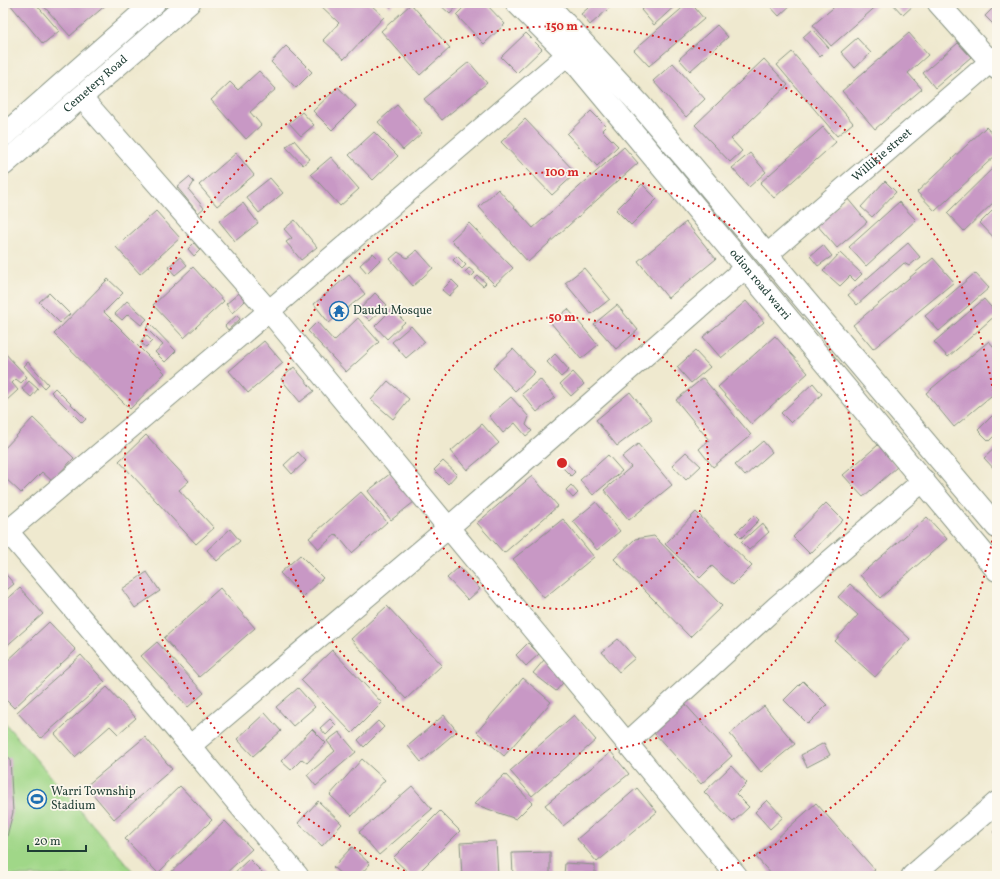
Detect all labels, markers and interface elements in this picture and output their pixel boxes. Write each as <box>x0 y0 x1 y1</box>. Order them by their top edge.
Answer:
text: 150 m <box>546 19 578 35</box>
street label: Cemetery Road <box>60 52 131 117</box>
street label: Willikie street <box>849 125 916 186</box>
text: 100 m <box>545 165 579 181</box>
street label: odion road warri <box>725 246 794 324</box>
temple icon: Daudu Mosque <box>328 300 350 322</box>
place label: Daudu Mosque <box>353 303 432 319</box>
text: 50 m <box>548 310 576 326</box>
centre of rings <box>555 456 569 470</box>
place label: Warri Township Stadium <box>51 784 136 814</box>
sports icon: Warri Township Stadium <box>26 788 48 810</box>
scale bar <box>28 827 86 853</box>
text: 20 m <box>34 834 61 850</box>

